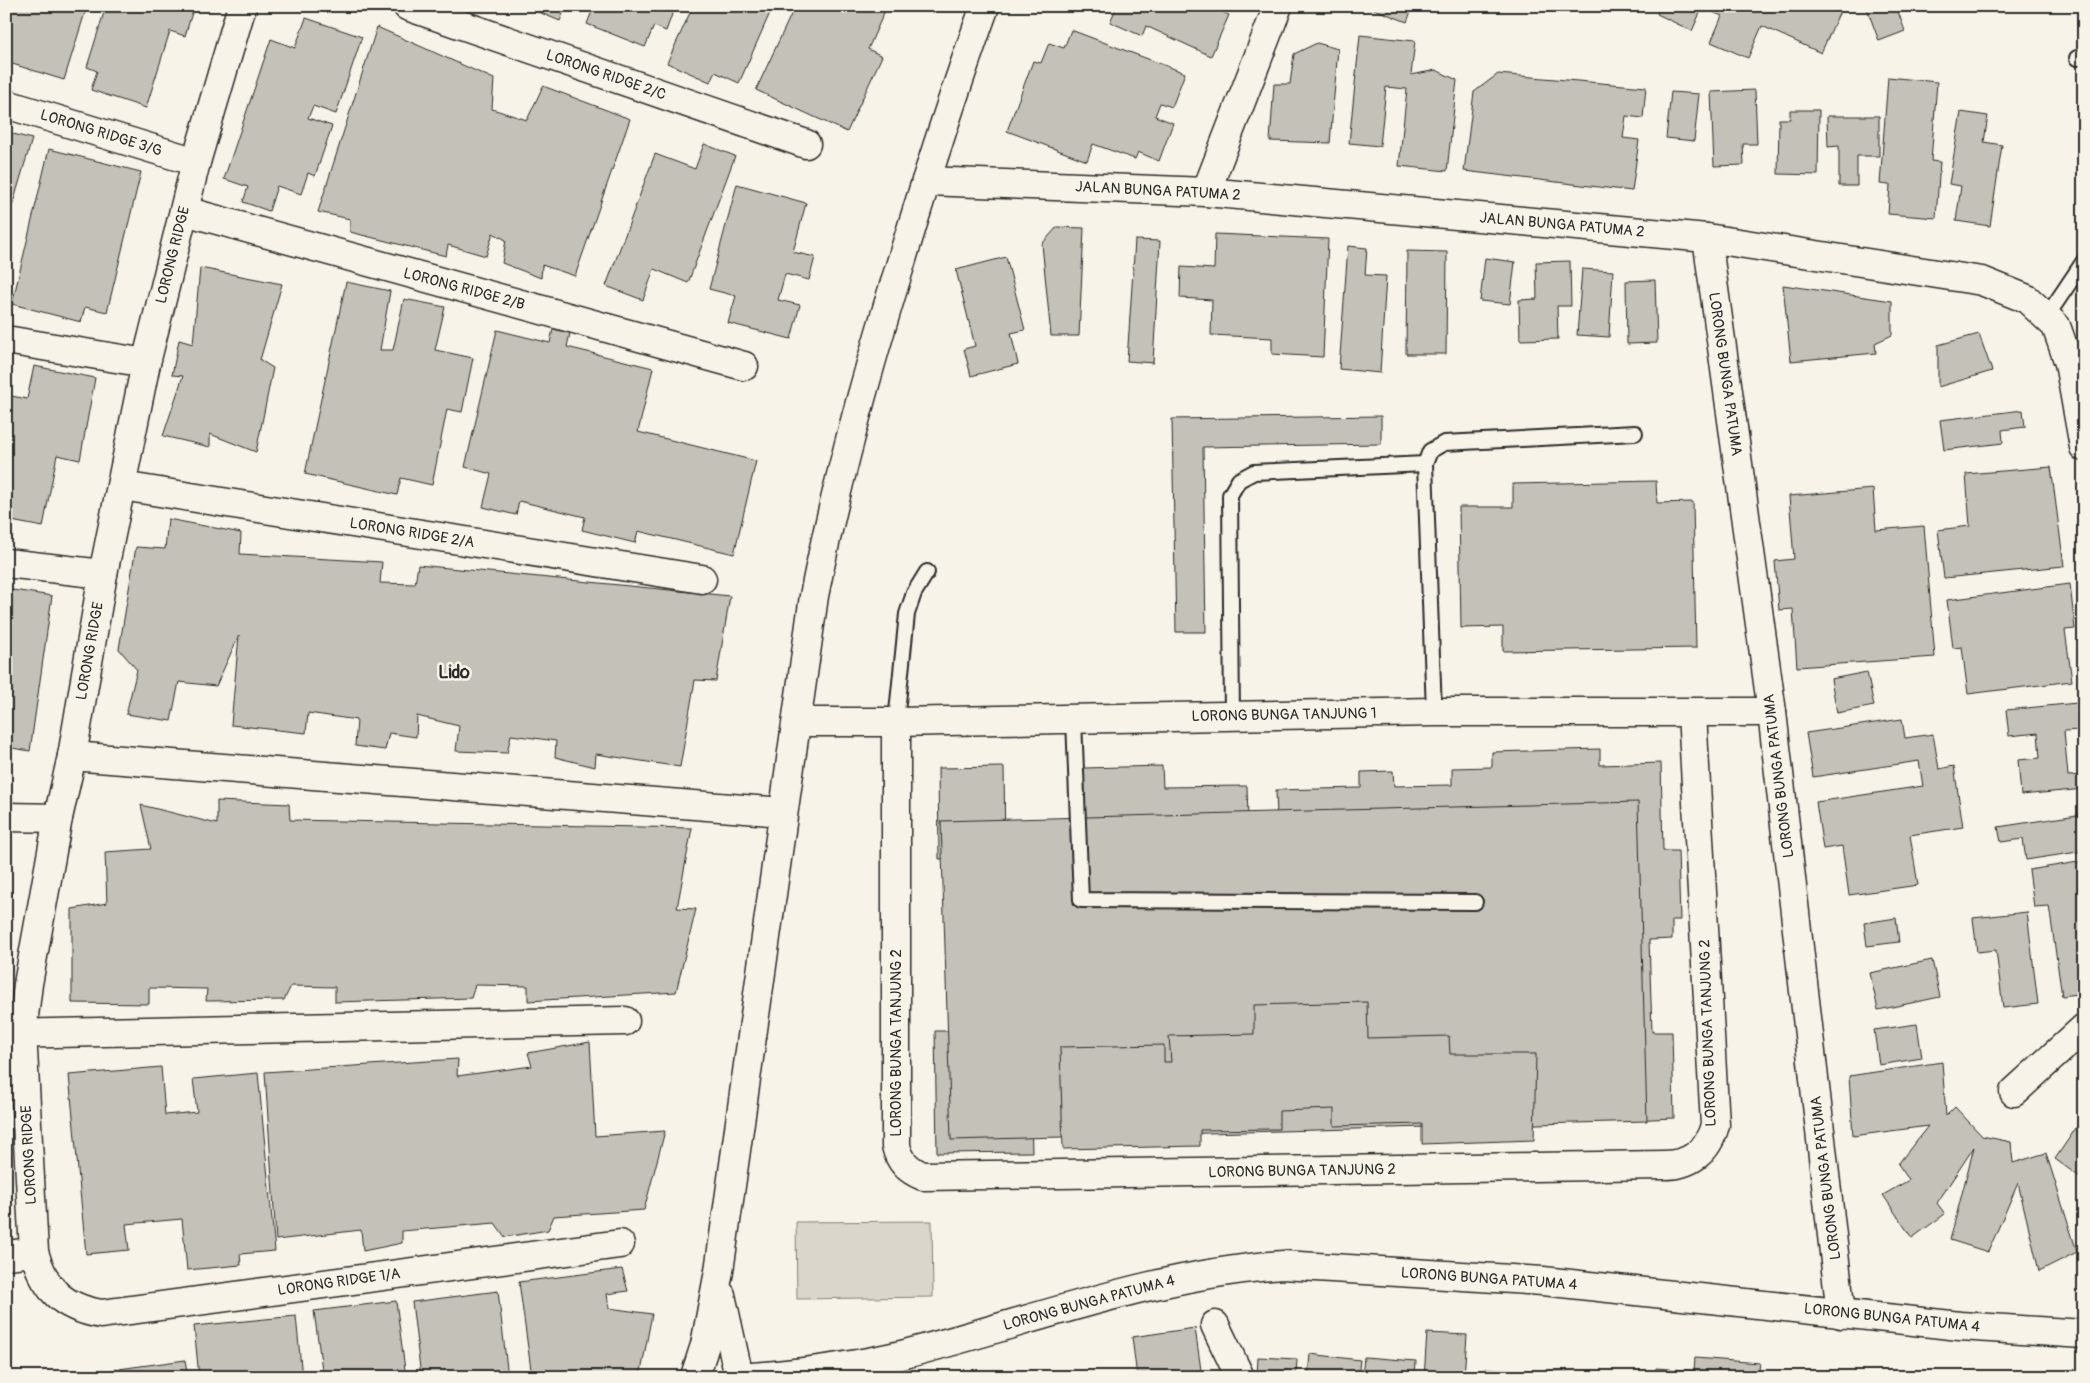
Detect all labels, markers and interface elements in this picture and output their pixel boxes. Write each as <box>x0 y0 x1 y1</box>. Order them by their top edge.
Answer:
street label: LORONG RIDGE 2/C <box>543 46 669 104</box>
street label: LORONG RIDGE 3/G <box>38 105 164 161</box>
street label: JALAN BUNGA PATUMA 2 <box>1075 177 1241 205</box>
street label: LORONG RIDGE <box>152 204 194 306</box>
street label: JALAN BUNGA PATUMA 2 <box>1479 208 1645 242</box>
street label: LORONG RIDGE 2/B <box>401 264 527 314</box>
street label: LORONG BUNGA PATUMA <box>1704 291 1746 457</box>
street label: LORONG RIDGE 2/A <box>348 514 476 552</box>
street label: LORONG RIDGE <box>72 600 108 702</box>
district label: Lido <box>438 661 470 684</box>
street label: LORONG BUNGA PATUMA <box>1759 693 1798 859</box>
street label: LORONG BUNGA TANJUNG 1 <box>1191 704 1377 726</box>
street label: LORONG BUNGA TANJUNG 2 <box>1695 939 1721 1127</box>
street label: LORONG BUNGA TANJUNG 2 <box>887 949 906 1137</box>
street label: LORONG BUNGA PATUMA <box>1806 1095 1845 1261</box>
street label: LORONG RIDGE <box>17 1105 41 1205</box>
street label: LORONG BUNGA TANJUNG 2 <box>1208 1160 1396 1182</box>
street label: LORONG BUNGA PATUMA 4 <box>1400 1263 1578 1295</box>
street label: LORONG RIDGE 1/A <box>276 1264 402 1300</box>
street label: LORONG BUNGA PATUMA 4 <box>1001 1271 1177 1335</box>
street label: LORONG BUNGA PATUMA 4 <box>1803 1299 1981 1337</box>

